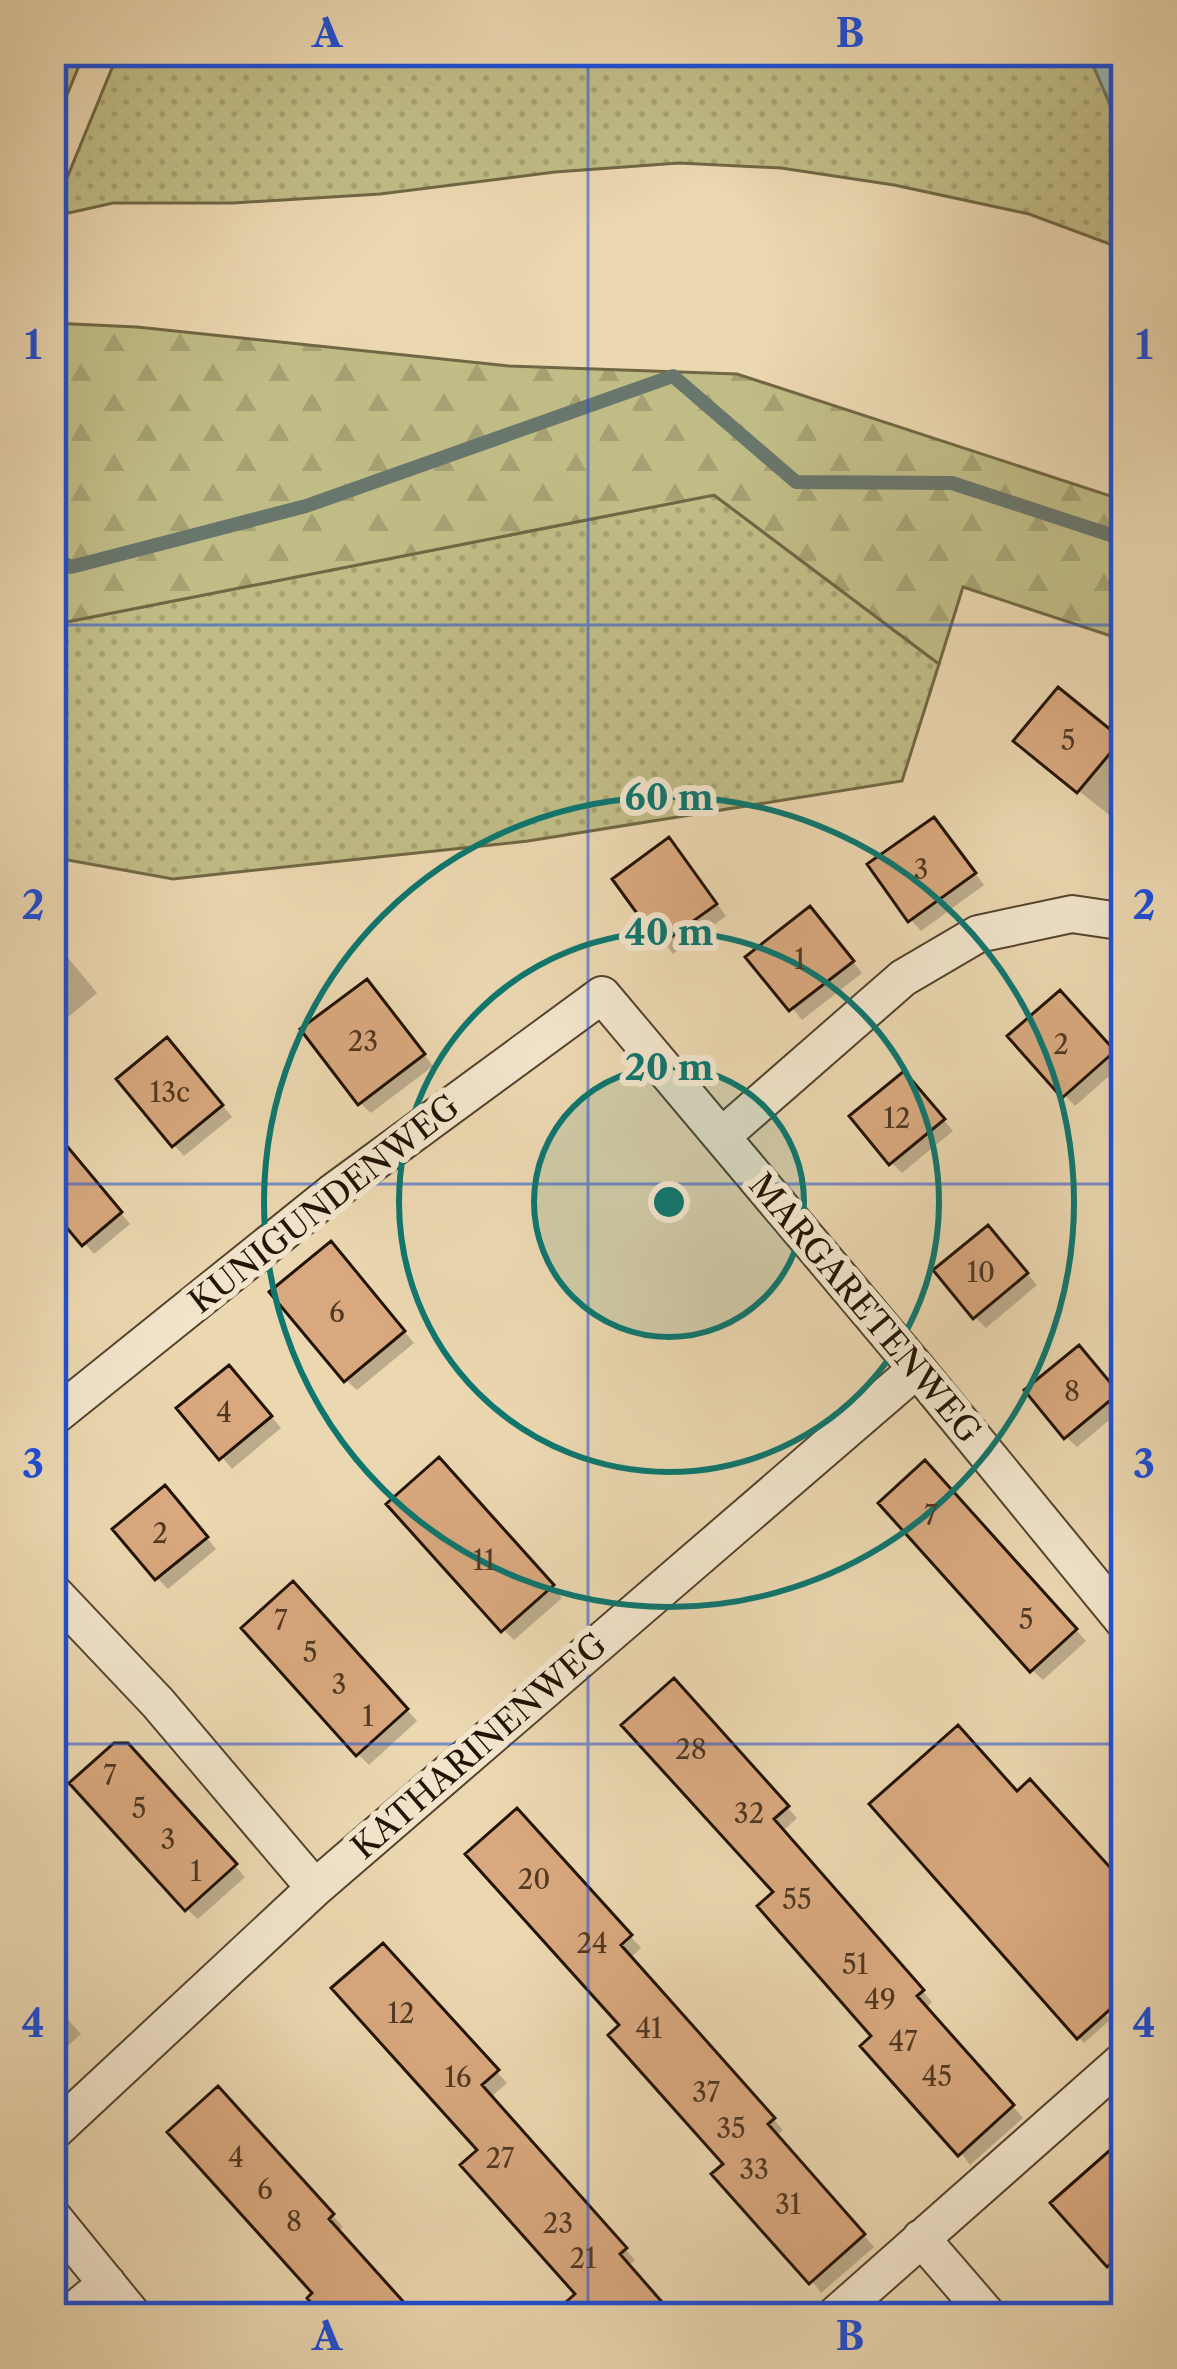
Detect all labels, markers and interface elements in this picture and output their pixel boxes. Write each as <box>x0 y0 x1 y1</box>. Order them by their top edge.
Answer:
text: A <box>311 9 344 57</box>
text: B <box>836 9 865 57</box>
text: 1 <box>24 321 42 369</box>
text: 1 <box>1135 321 1153 369</box>
house number: 5 <box>1061 724 1075 757</box>
text: 60 m <box>624 775 714 819</box>
house number: 3 <box>914 853 928 886</box>
text: 2 <box>21 881 45 929</box>
text: 2 <box>1132 881 1156 929</box>
text: 40 m <box>624 910 714 954</box>
house number: 1 <box>794 943 806 976</box>
house number: 23 <box>348 1025 378 1058</box>
house number: 2 <box>1053 1028 1069 1061</box>
text: 20 m <box>624 1045 714 1089</box>
house number: 13c <box>150 1076 190 1109</box>
street label: KUNIGUNDENWEG <box>181 1086 467 1322</box>
house number: 12 <box>884 1102 910 1135</box>
street label: MARGARETENWEG <box>740 1165 990 1451</box>
centre of rings <box>648 1181 690 1223</box>
house number: 10 <box>967 1256 995 1289</box>
house number: 6 <box>329 1296 345 1329</box>
house number: 8 <box>1064 1375 1080 1408</box>
house number: 4 <box>216 1396 232 1429</box>
text: 3 <box>22 1440 44 1488</box>
text: 3 <box>1133 1440 1155 1488</box>
house number: 7 <box>924 1499 938 1532</box>
house number: 2 <box>152 1517 168 1550</box>
house number: 11 <box>473 1544 495 1577</box>
house number: 5 <box>1019 1603 1033 1636</box>
house number: 7 <box>274 1604 288 1637</box>
street label: KATHARINENWEG <box>343 1624 615 1868</box>
house number: 5 <box>303 1636 317 1669</box>
house number: 3 <box>332 1668 346 1701</box>
house number: 1 <box>362 1700 374 1733</box>
house number: 28 <box>675 1733 707 1766</box>
house number: 7 <box>103 1759 117 1792</box>
house number: 5 <box>132 1792 146 1825</box>
house number: 32 <box>734 1797 764 1830</box>
house number: 3 <box>161 1823 175 1856</box>
house number: 1 <box>190 1855 202 1888</box>
house number: 20 <box>518 1863 550 1896</box>
house number: 55 <box>782 1883 812 1916</box>
house number: 24 <box>576 1927 608 1960</box>
house number: 51 <box>842 1948 868 1981</box>
house number: 49 <box>864 1983 896 2016</box>
house number: 12 <box>388 1997 414 2030</box>
text: 4 <box>21 1999 45 2047</box>
text: 4 <box>1132 1999 1156 2047</box>
house number: 41 <box>636 2012 662 2045</box>
house number: 47 <box>889 2025 918 2058</box>
house number: 45 <box>922 2060 952 2093</box>
house number: 16 <box>444 2061 472 2094</box>
house number: 37 <box>692 2076 721 2109</box>
house number: 35 <box>716 2112 746 2145</box>
house number: 4 <box>228 2141 244 2174</box>
house number: 27 <box>486 2142 515 2175</box>
house number: 33 <box>739 2153 769 2186</box>
house number: 6 <box>257 2173 273 2206</box>
house number: 31 <box>775 2188 801 2221</box>
house number: 8 <box>286 2205 302 2238</box>
house number: 23 <box>543 2207 573 2240</box>
house number: 21 <box>570 2242 596 2275</box>
text: A <box>311 2312 344 2360</box>
text: B <box>836 2312 865 2360</box>

